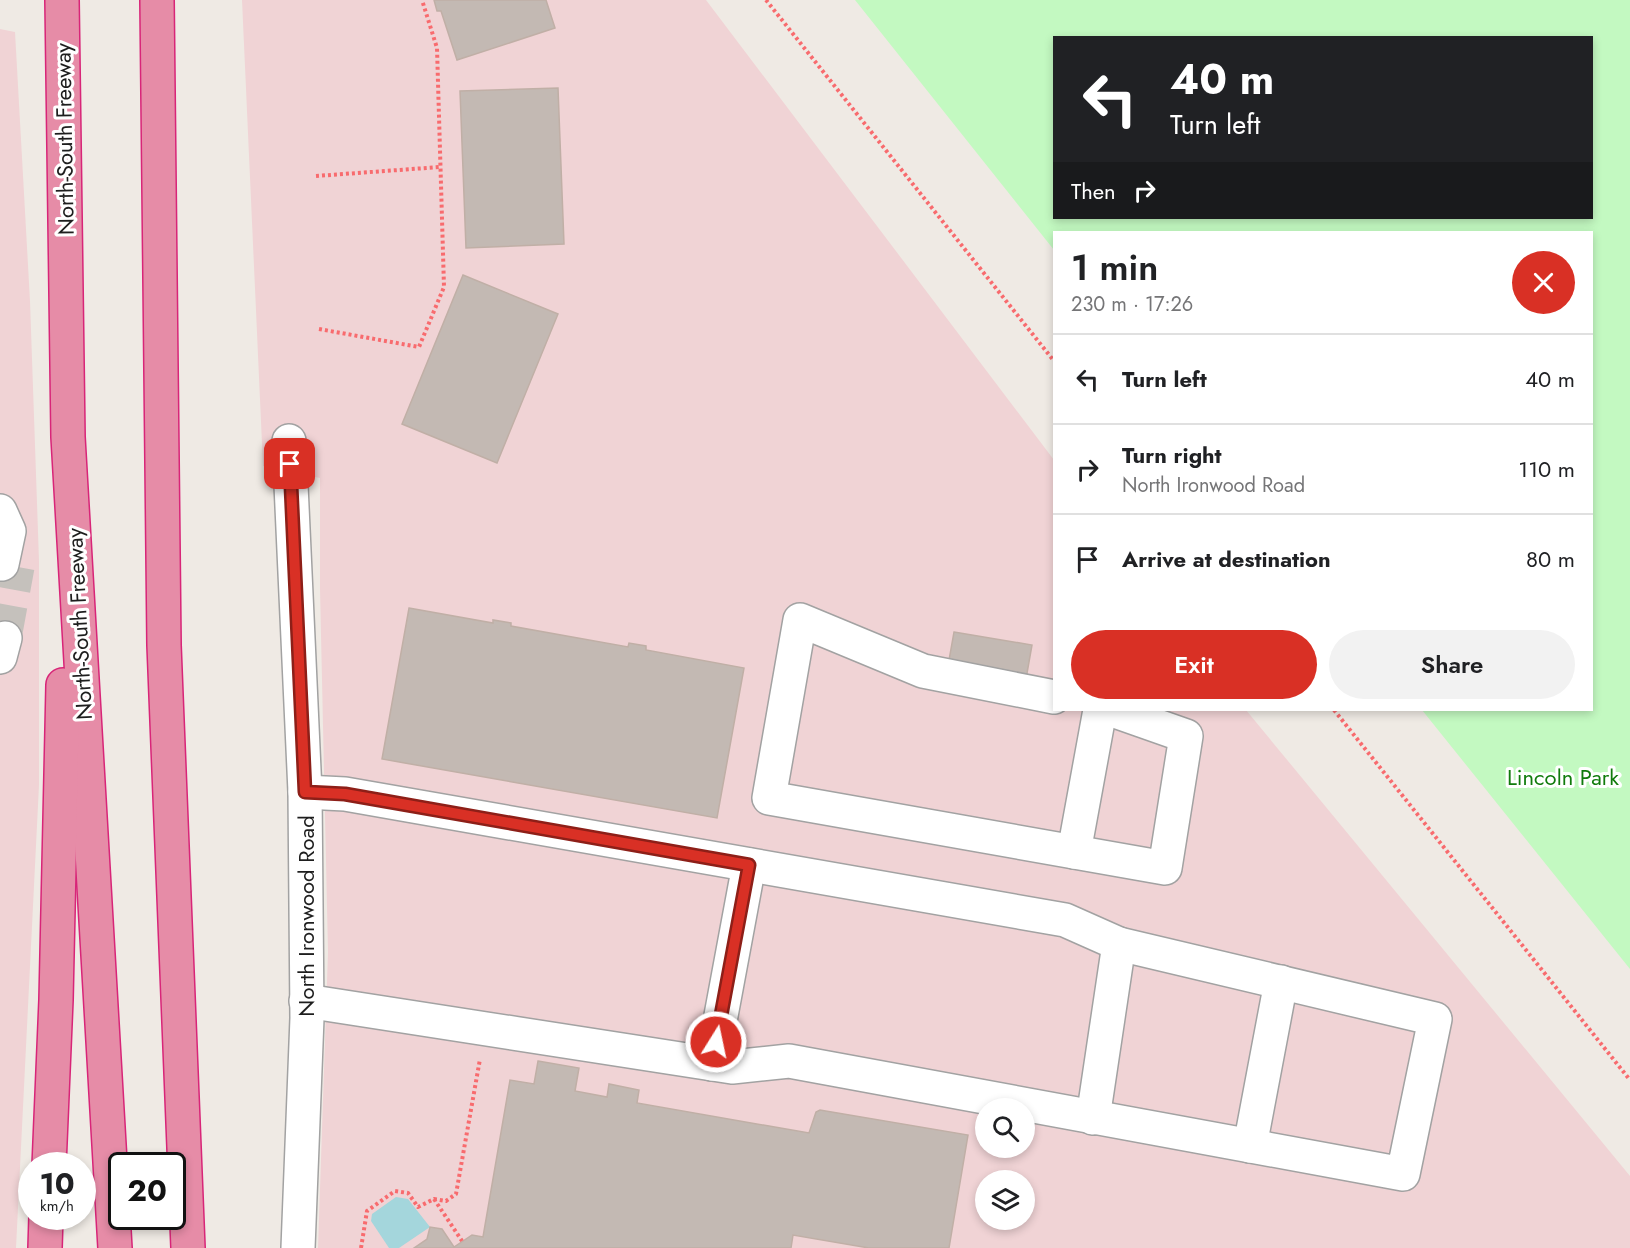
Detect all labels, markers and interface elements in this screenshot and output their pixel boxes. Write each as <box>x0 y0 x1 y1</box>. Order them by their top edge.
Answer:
street label: North-South Freeway <box>46 42 82 235</box>
text: 40 m <box>1170 49 1274 110</box>
icon: left <box>1071 60 1149 138</box>
text: Turn left <box>1170 105 1260 144</box>
icon: right <box>1128 174 1161 207</box>
text: Then <box>1071 175 1116 207</box>
text: 1 min <box>1071 241 1158 293</box>
button: close <box>1512 251 1575 314</box>
text: 230 m · 17:26 <box>1071 290 1193 319</box>
icon: left <box>1071 363 1104 396</box>
text: Turn left <box>1122 363 1207 395</box>
text: 40 m <box>1525 363 1575 395</box>
pin <box>264 438 315 489</box>
text: Turn right <box>1122 439 1222 471</box>
icon: arrive <box>273 447 306 480</box>
icon: right <box>1071 453 1104 486</box>
text: 110 m <box>1518 453 1575 485</box>
text: North Ironwood Road <box>1122 471 1305 500</box>
street label: North-South Freeway <box>58 527 100 721</box>
icon: arrive <box>1071 543 1104 576</box>
text: Arrive at destination <box>1122 543 1331 575</box>
text: 80 m <box>1526 543 1575 575</box>
button: Exit <box>1071 630 1317 699</box>
button: Share <box>1329 630 1575 699</box>
park label: Lincoln Park <box>1507 761 1619 793</box>
street label: North Ironwood Road <box>290 815 322 1017</box>
position arrow <box>684 1010 748 1074</box>
map controls <box>975 1098 1035 1230</box>
button: search <box>975 1098 1035 1158</box>
speed limit sign: 20 <box>108 1152 186 1230</box>
text: 10 <box>39 1162 75 1205</box>
button: layers <box>975 1170 1035 1230</box>
text: km/h <box>40 1195 74 1217</box>

